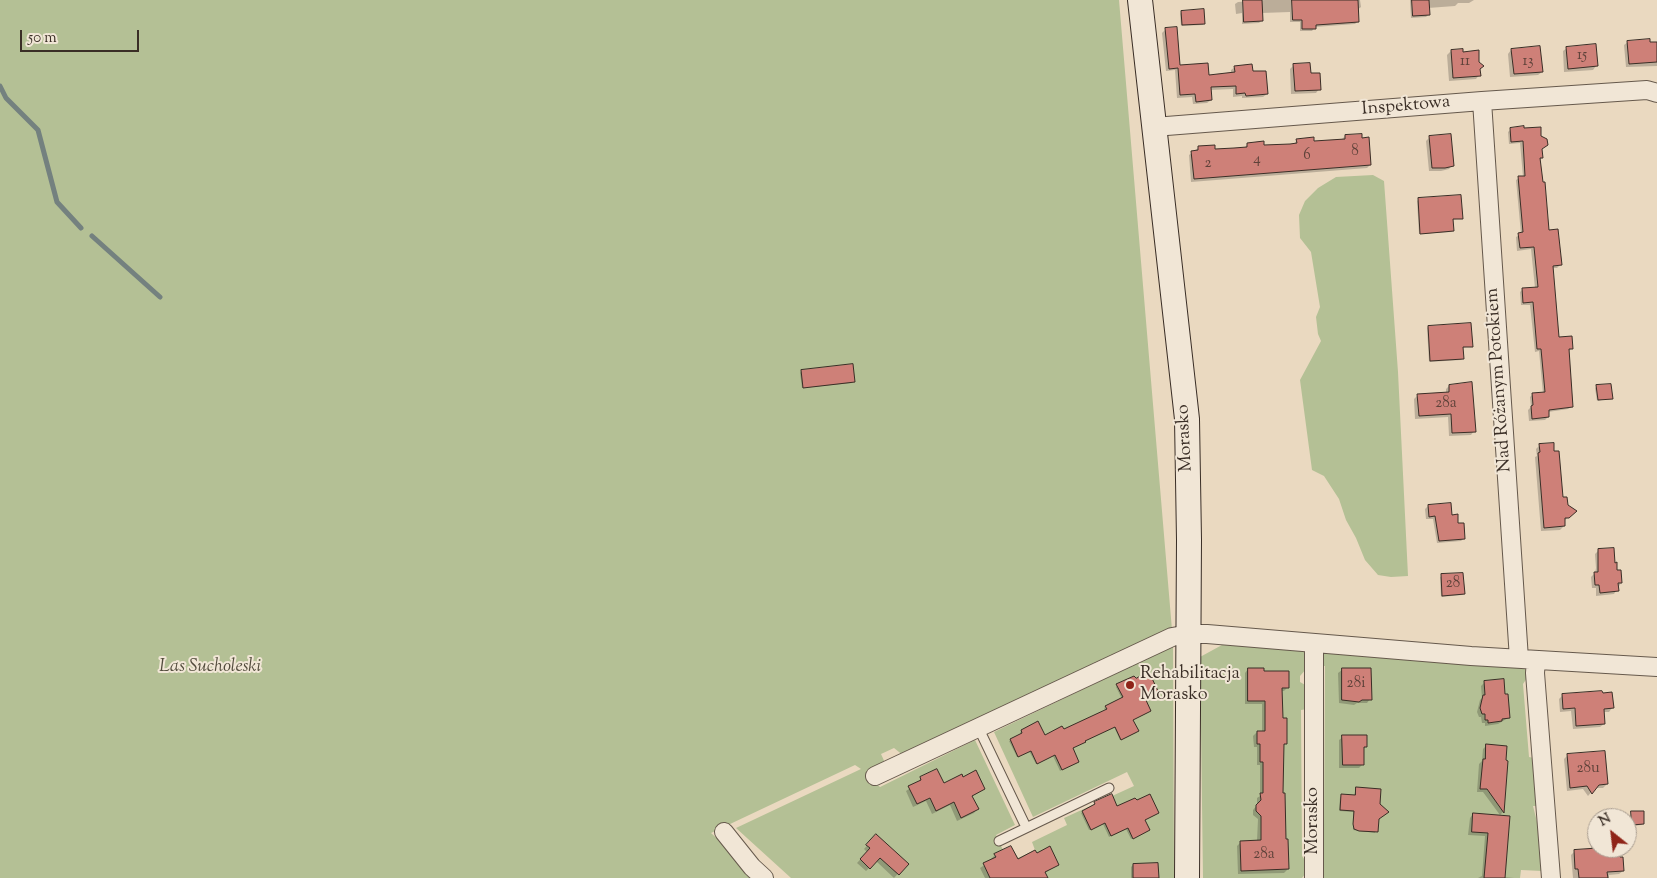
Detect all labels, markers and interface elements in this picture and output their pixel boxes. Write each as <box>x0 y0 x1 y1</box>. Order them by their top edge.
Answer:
scale bar <box>22 20 141 52</box>
text: 50 m <box>28 28 57 49</box>
house number: 15 <box>1577 47 1587 65</box>
house number: 11 <box>1460 53 1470 71</box>
house number: 13 <box>1522 53 1534 71</box>
street label: Inspektowa <box>1361 92 1451 122</box>
house number: 8 <box>1351 143 1359 161</box>
house number: 6 <box>1303 147 1311 165</box>
house number: 4 <box>1253 151 1261 169</box>
house number: 2 <box>1204 155 1212 173</box>
street label: Nad Różanym Potokiem <box>1483 287 1517 473</box>
house number: 28a <box>1435 395 1457 413</box>
street label: Morasko <box>1173 404 1199 472</box>
house number: 28 <box>1446 575 1460 593</box>
park label: Las Sucholeski <box>159 657 261 679</box>
place label: Rehabilitacja Morasko <box>1140 664 1240 706</box>
house number: 28i <box>1347 675 1365 693</box>
marker: Rehabilitacja Morasko <box>1124 679 1136 691</box>
house number: 28u <box>1576 760 1600 778</box>
street label: Morasko <box>1303 787 1325 855</box>
north arrow <box>1587 808 1637 858</box>
text: N <box>1595 809 1615 832</box>
house number: 28a <box>1253 846 1275 864</box>

